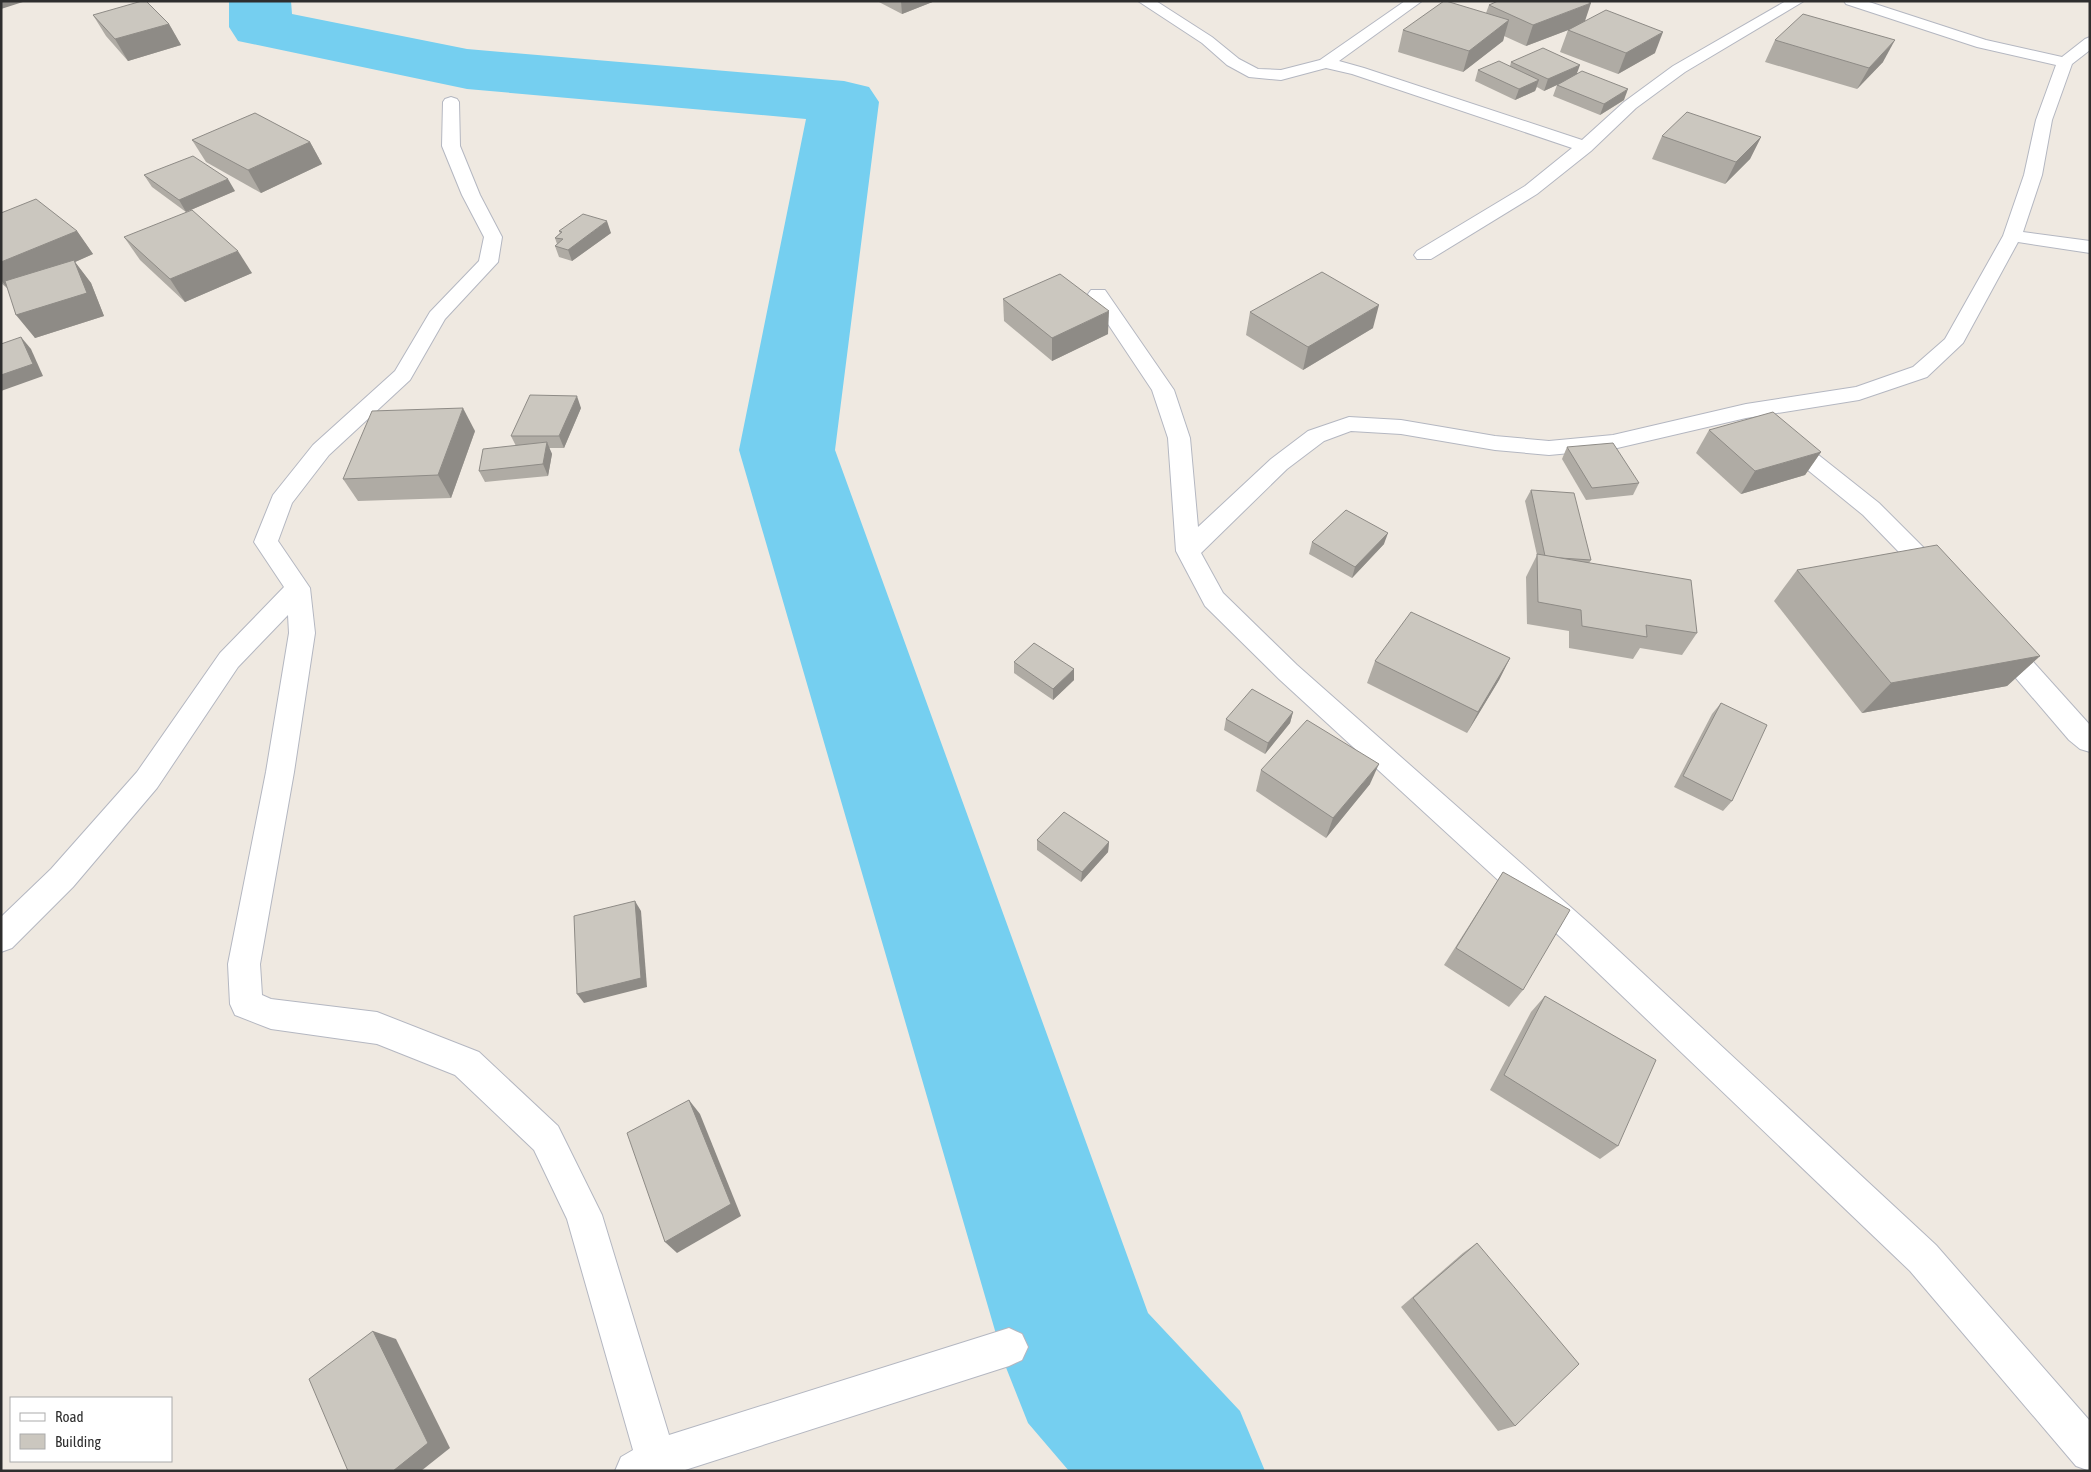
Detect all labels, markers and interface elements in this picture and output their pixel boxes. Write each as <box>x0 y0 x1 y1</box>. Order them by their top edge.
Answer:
legend <box>10 1397 172 1462</box>
text: Road <box>55 1408 84 1425</box>
text: Building <box>55 1433 101 1450</box>

